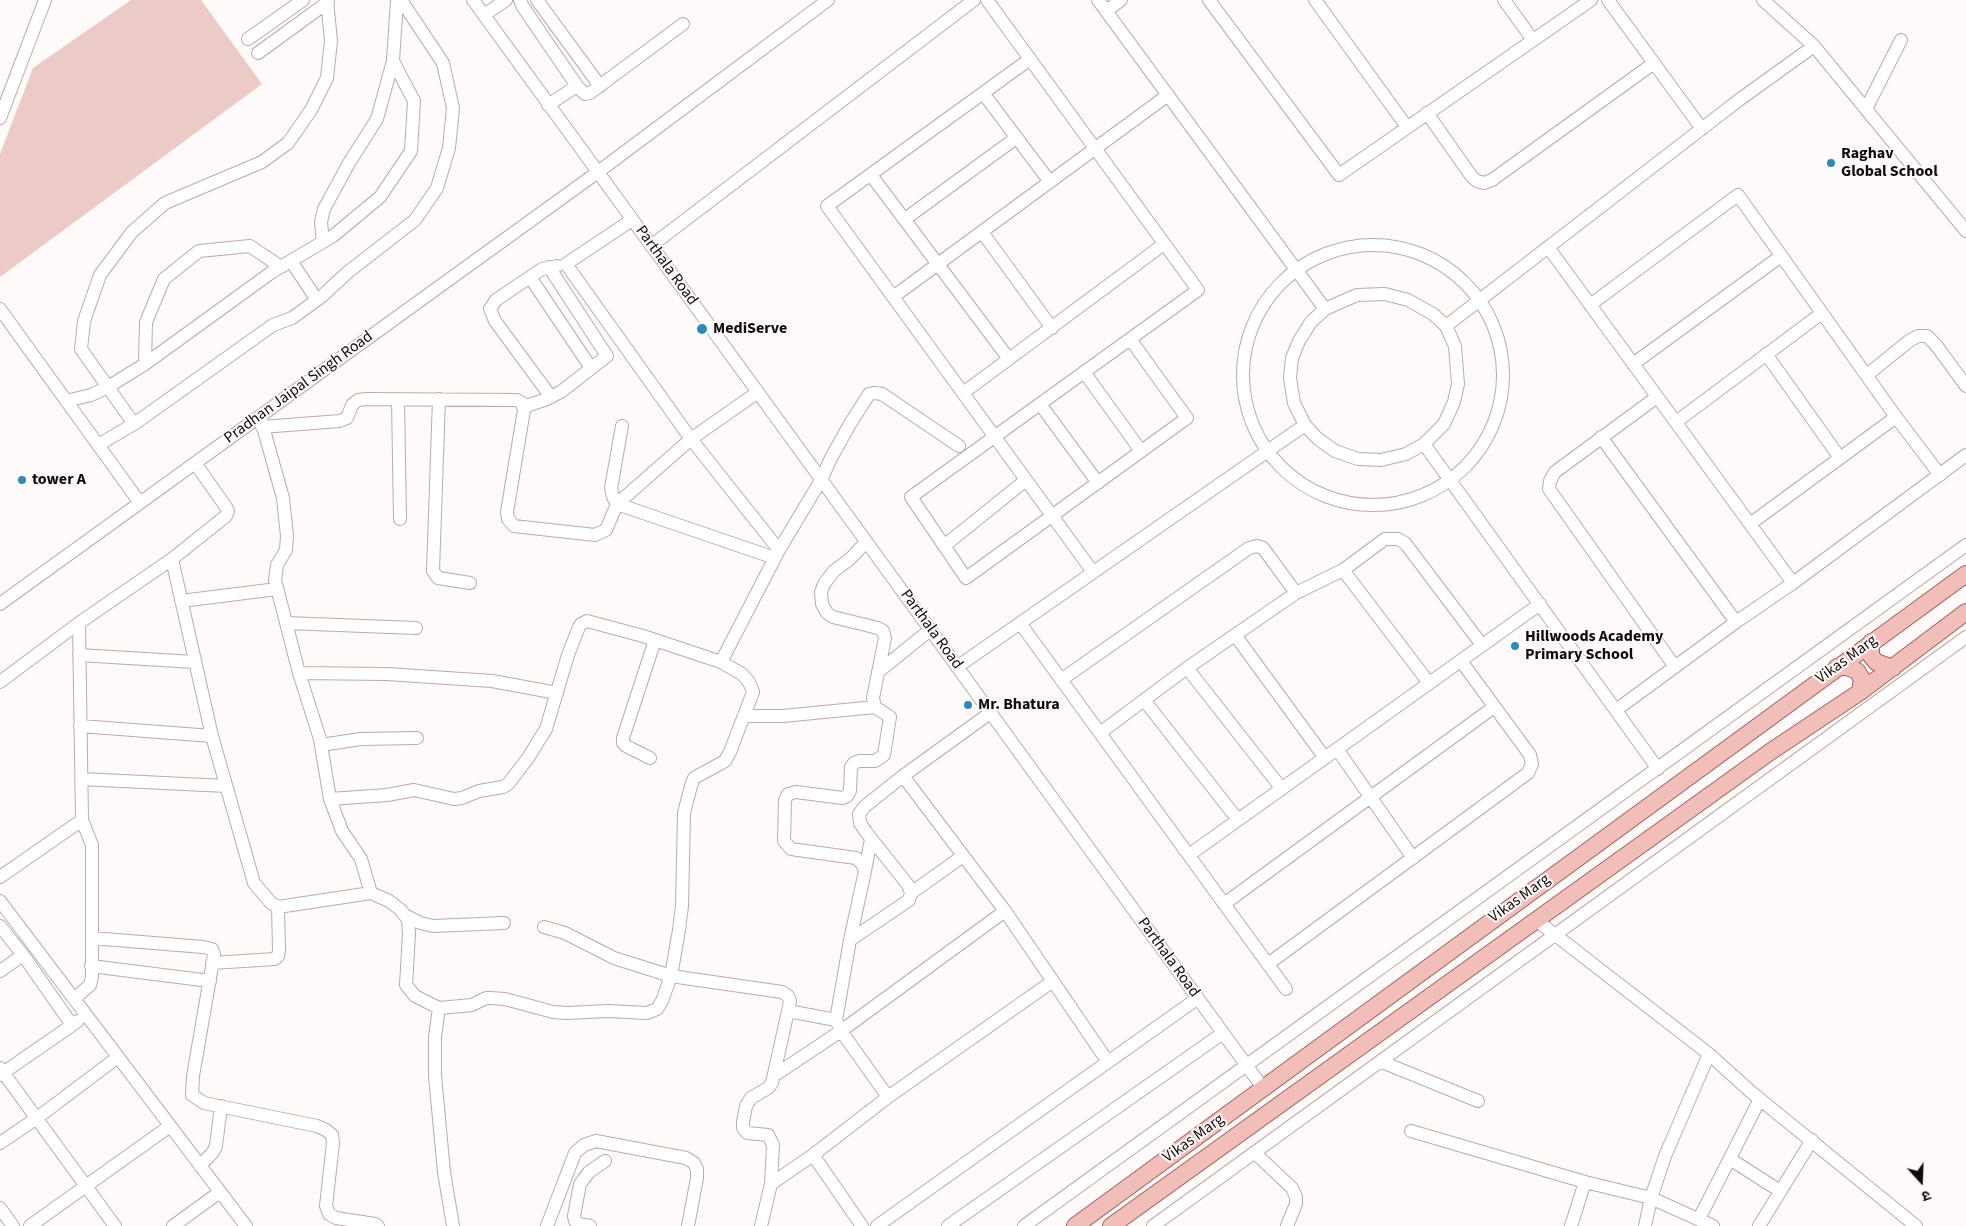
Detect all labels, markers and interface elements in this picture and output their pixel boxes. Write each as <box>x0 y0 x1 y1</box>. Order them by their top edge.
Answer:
place label: Raghav Global School <box>1841 144 1938 182</box>
marker: Raghav Global School <box>1825 157 1837 169</box>
street label: Parthala Road <box>631 222 701 310</box>
place label: MediServe <box>713 319 787 339</box>
marker: MediServe <box>695 322 709 336</box>
street label: Pradhan Jaipal Singh Road <box>221 328 377 448</box>
place label: tower A <box>32 470 86 490</box>
marker: tower A <box>16 474 28 486</box>
street label: Parthala Road <box>896 586 966 674</box>
place label: Hillwoods Academy Primary School <box>1525 627 1663 665</box>
street label: Vikas Marg <box>1813 631 1881 689</box>
marker: Hillwoods Academy Primary School <box>1509 640 1521 652</box>
place label: Mr. Bhatura <box>978 695 1060 715</box>
marker: Mr. Bhatura <box>962 699 974 711</box>
street label: Vikas Marg <box>1486 870 1554 928</box>
street label: Parthala Road <box>1133 914 1203 1002</box>
street label: Vikas Marg <box>1160 1110 1228 1168</box>
north arrow <box>1896 1156 1946 1206</box>
text: उ <box>1919 1184 1933 1206</box>

